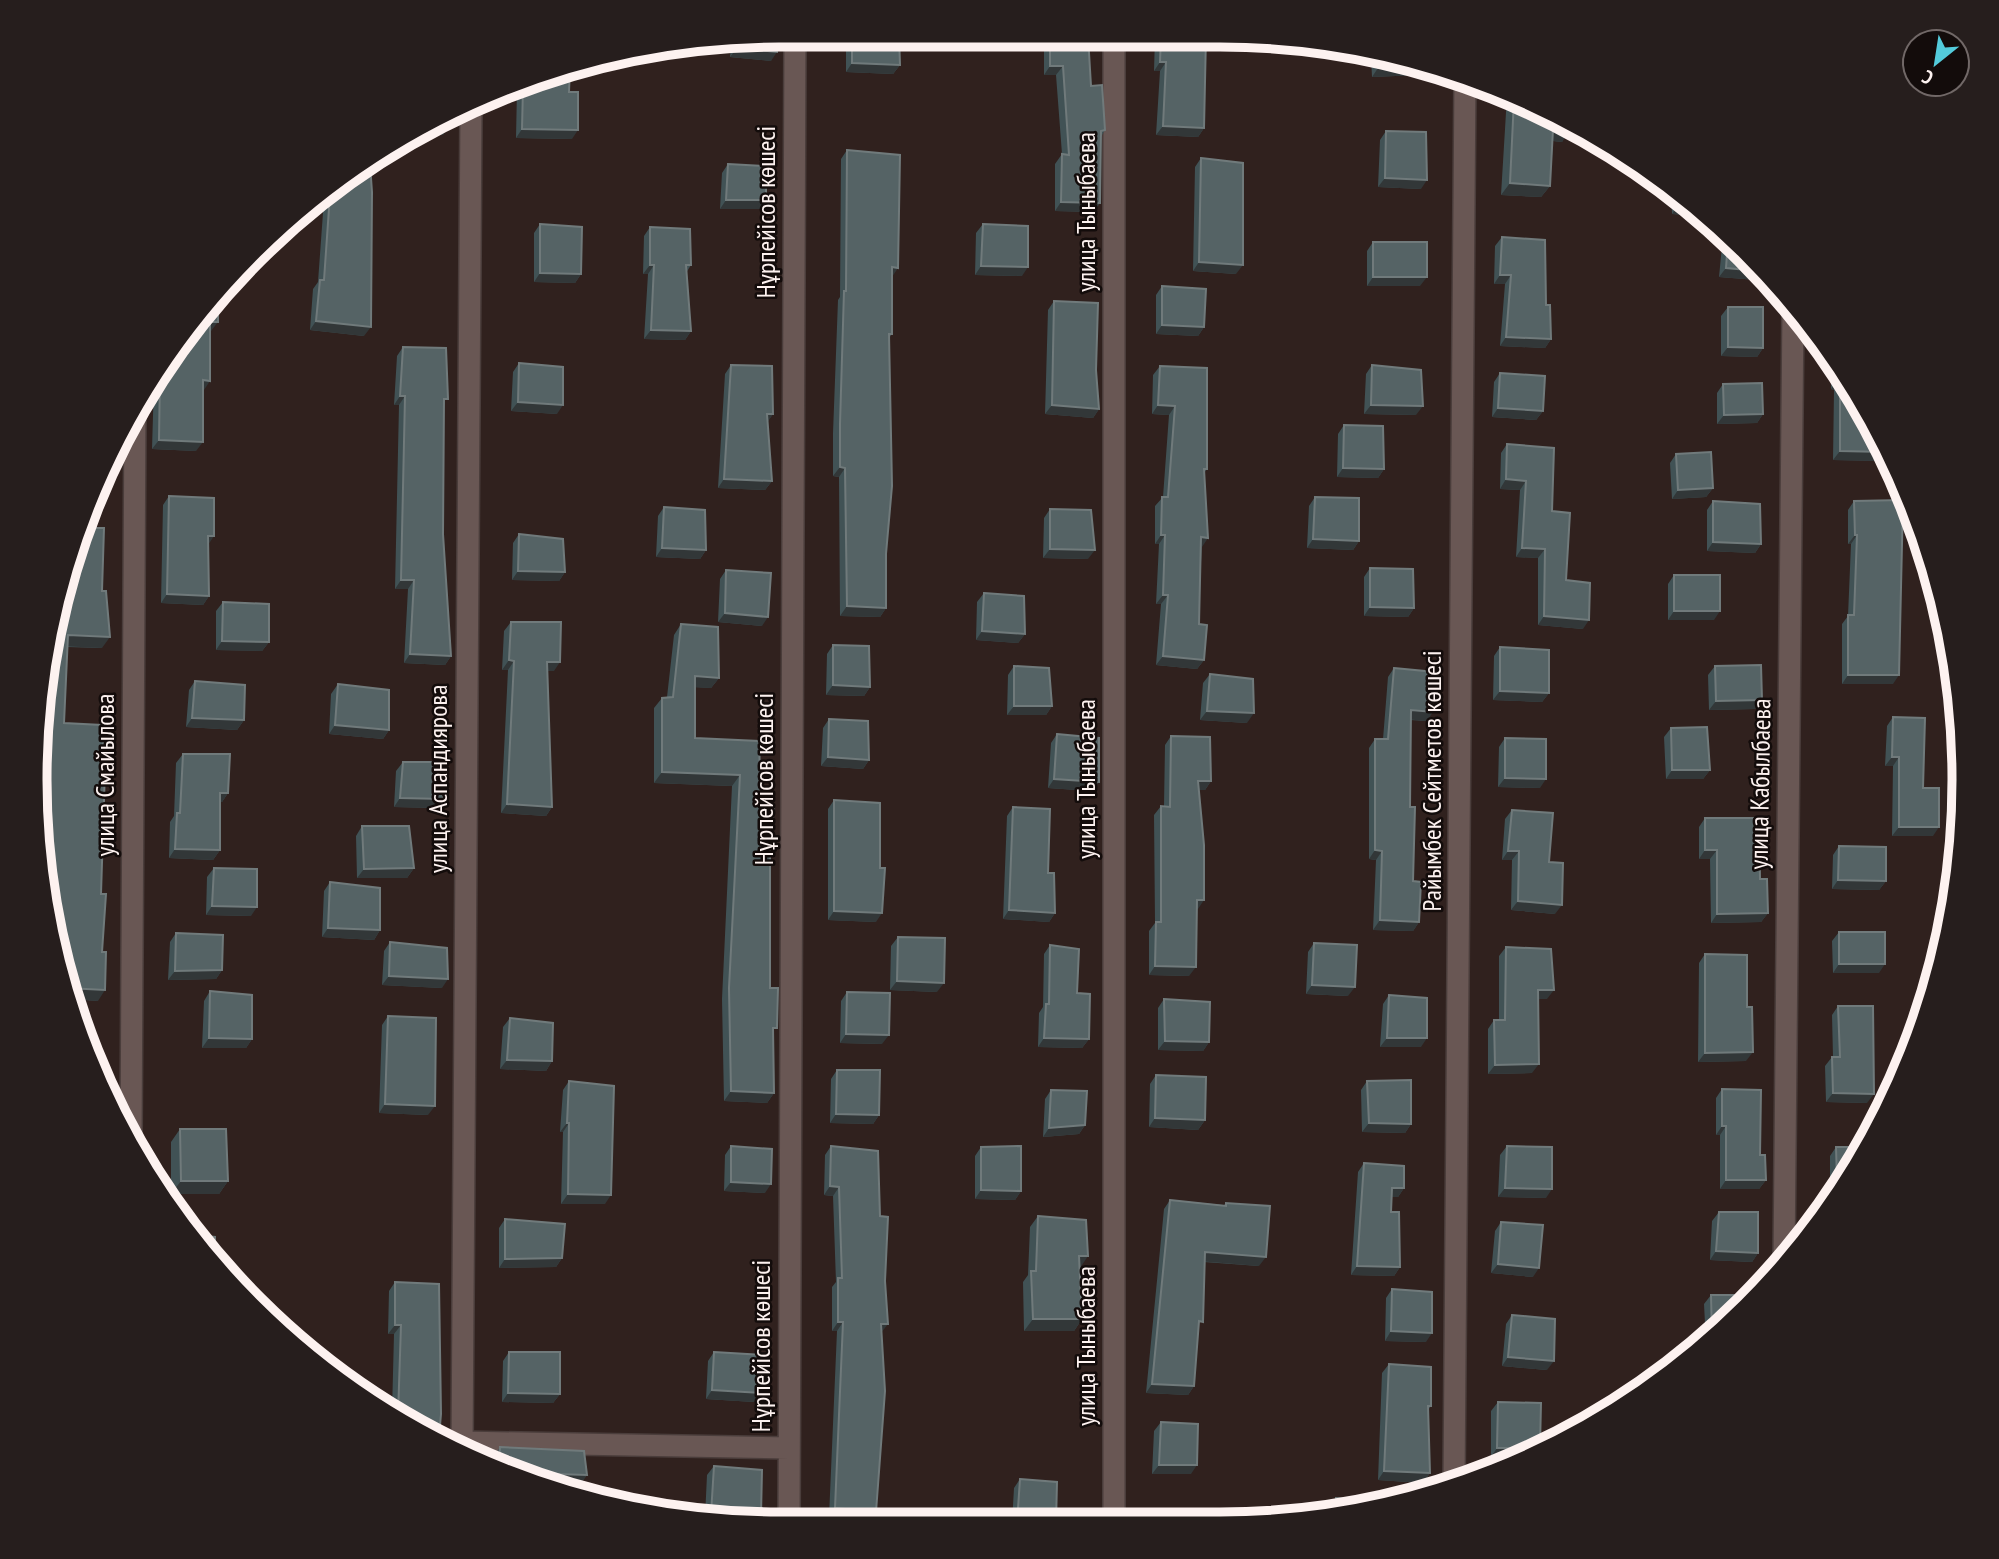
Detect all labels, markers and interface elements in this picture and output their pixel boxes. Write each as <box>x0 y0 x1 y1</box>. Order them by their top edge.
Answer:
north arrow <box>1901 28 1971 98</box>
text: С <box>1917 65 1937 90</box>
street label: Нұрпейісов көшесі <box>749 126 782 298</box>
street label: улица Тыныбаева <box>1069 132 1102 292</box>
street label: Райымбек Сейтметов көшесі <box>1415 650 1448 912</box>
street label: улица Аспандиярова <box>421 685 454 873</box>
street label: Нұрпейісов көшесі <box>747 693 780 865</box>
street label: улица Смайылова <box>88 694 121 856</box>
street label: улица Кабылбаева <box>1742 698 1777 870</box>
street label: улица Тыныбаева <box>1069 699 1102 859</box>
street label: Нұрпейісов көшесі <box>744 1260 777 1432</box>
street label: улица Тыныбаева <box>1069 1266 1102 1426</box>

